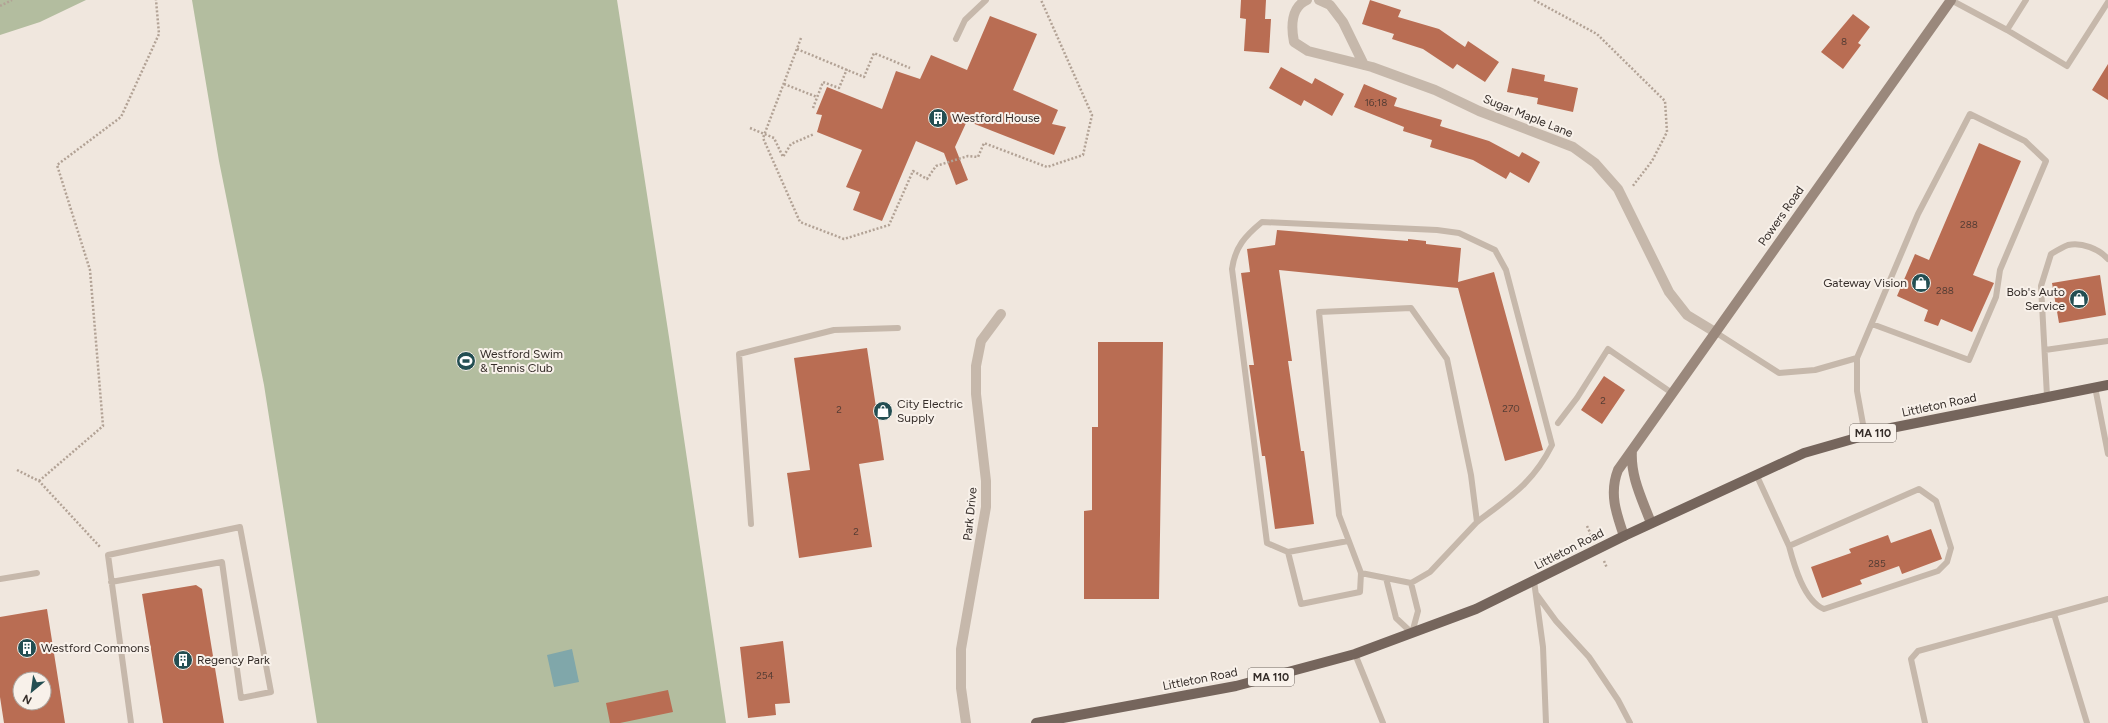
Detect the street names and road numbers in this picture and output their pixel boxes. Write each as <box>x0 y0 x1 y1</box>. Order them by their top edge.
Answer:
street label: Sugar Maple Lane <box>1481 92 1575 141</box>
street label: Powers Road <box>1755 183 1807 249</box>
street label: Littleton Road <box>1900 390 1978 420</box>
road number: MA 110 <box>1850 424 1896 442</box>
street label: Park Drive <box>960 486 980 541</box>
street label: Littleton Road <box>1532 526 1606 572</box>
street label: Littleton Road <box>1161 665 1239 693</box>
road number: MA 110 <box>1248 668 1294 686</box>

